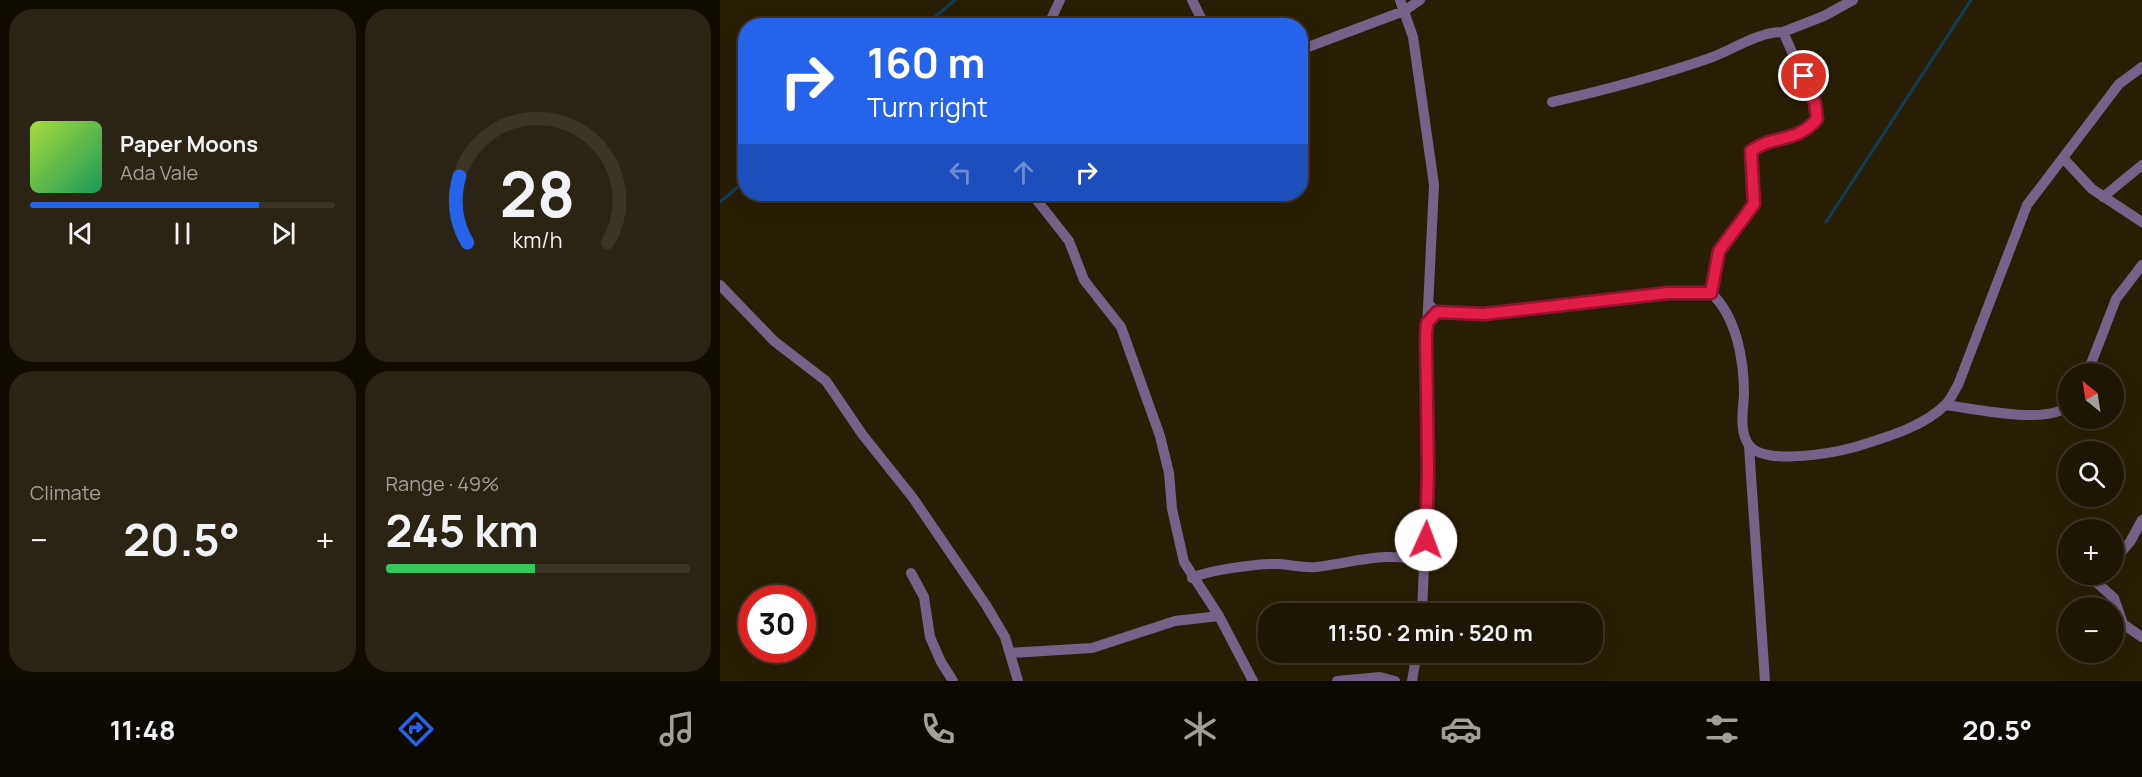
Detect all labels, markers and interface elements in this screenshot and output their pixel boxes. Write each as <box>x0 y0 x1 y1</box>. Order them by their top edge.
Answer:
text: 160 m <box>867 33 985 91</box>
icon: right <box>768 42 846 120</box>
pin <box>1778 50 1829 101</box>
icon: arrive <box>1787 59 1820 92</box>
text: Turn right <box>867 88 988 125</box>
text: Paper Moons <box>120 129 258 159</box>
text: 28 <box>500 150 575 236</box>
icon: left <box>944 156 977 189</box>
icon: ahead <box>1007 156 1040 189</box>
icon: right <box>1070 156 1103 189</box>
text: Ada Vale <box>120 159 198 186</box>
icon: previous <box>64 217 97 250</box>
icon: pause <box>166 217 199 250</box>
icon: next <box>267 217 300 250</box>
text: km/h <box>513 225 563 254</box>
north arrow <box>2058 363 2124 429</box>
map controls <box>2058 363 2124 663</box>
button: search <box>2058 441 2124 507</box>
text: Range · 49% <box>386 470 499 497</box>
text: Climate <box>30 479 101 506</box>
text: 245 km <box>386 499 539 561</box>
text: 20.5° <box>123 508 240 570</box>
position arrow <box>1394 508 1458 572</box>
text: − <box>30 517 48 562</box>
text: + <box>315 517 334 562</box>
button: + <box>2058 519 2124 585</box>
speed limit sign: 30 <box>738 585 816 663</box>
button: − <box>2058 597 2124 663</box>
text: 11:50 · 2 min · 520 m <box>1328 618 1533 648</box>
icon: directions <box>395 708 437 750</box>
icon: music <box>656 708 698 750</box>
icon: phone <box>917 708 959 750</box>
icon: climate <box>1179 708 1221 750</box>
icon: car <box>1440 708 1482 750</box>
icon: filters <box>1701 708 1743 750</box>
text: 11:48 <box>110 711 176 748</box>
text: 20.5° <box>1962 711 2032 748</box>

